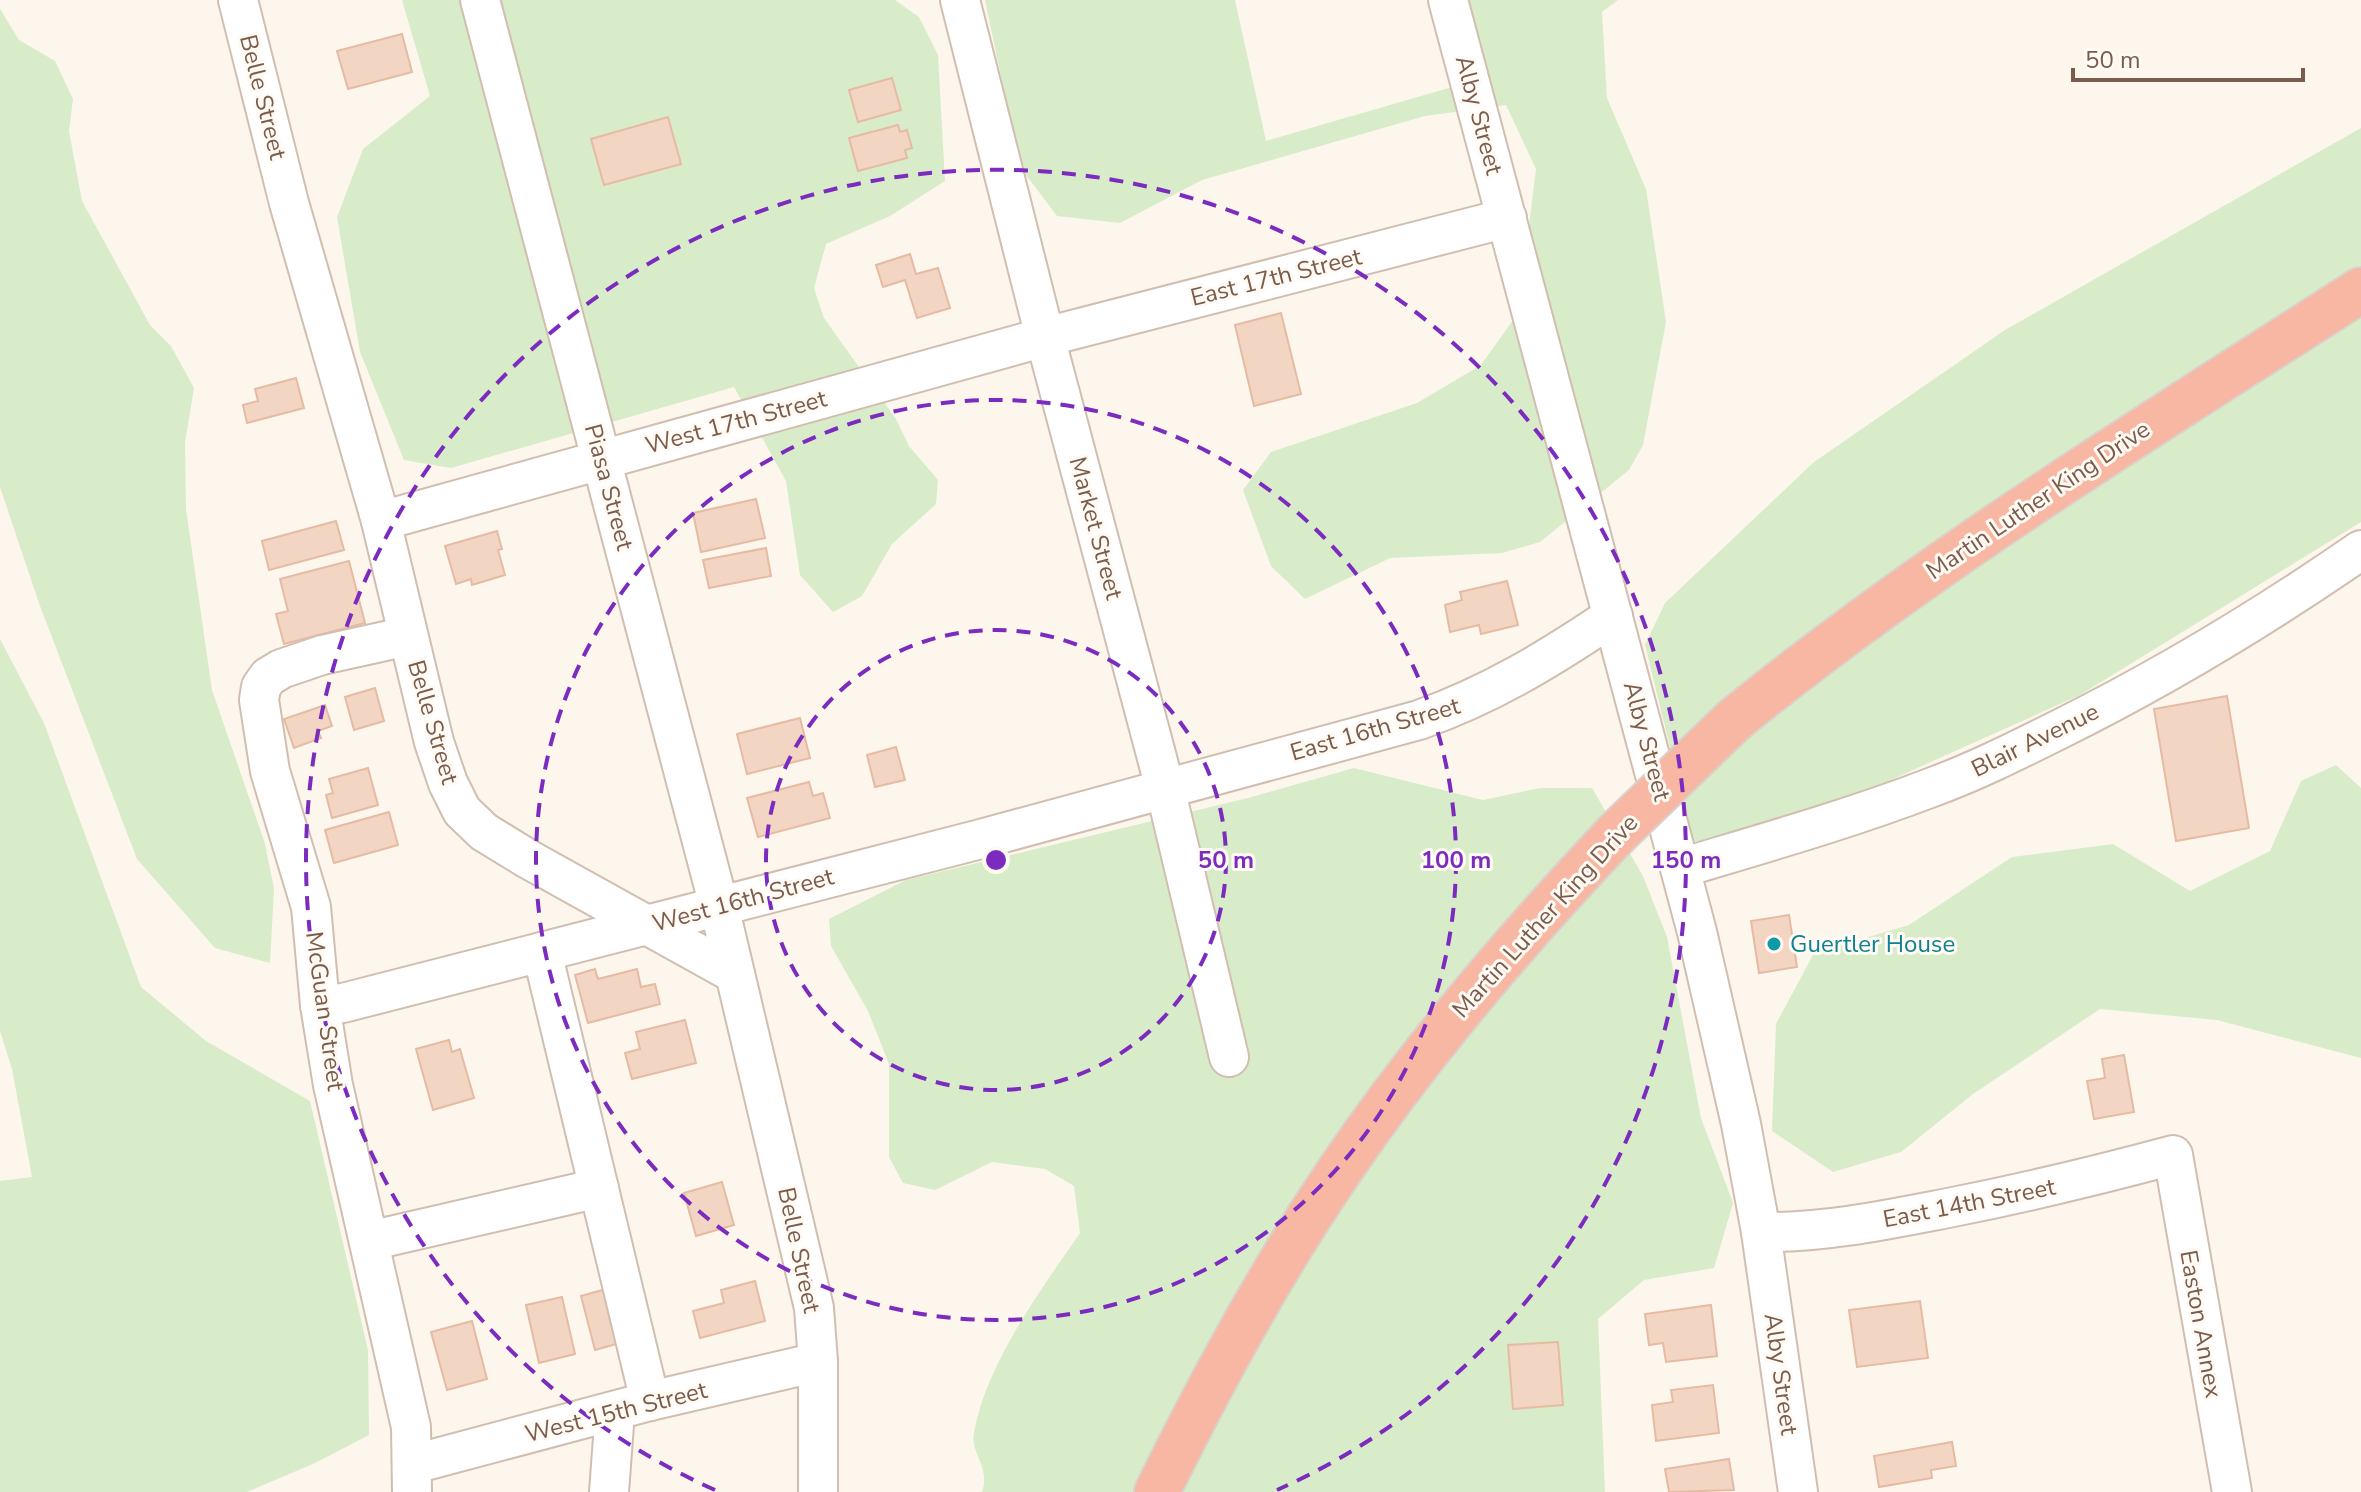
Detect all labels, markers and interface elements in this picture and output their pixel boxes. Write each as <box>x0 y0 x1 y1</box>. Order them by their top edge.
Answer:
street label: Belle Street <box>232 31 294 163</box>
scale bar <box>2073 32 2303 82</box>
text: 50 m <box>2085 44 2141 76</box>
street label: Alby Street <box>1448 52 1510 179</box>
street label: East 17th Street <box>1187 240 1365 314</box>
street label: West 17th Street <box>642 382 831 462</box>
street label: Martin Luther King Drive <box>1920 413 2156 587</box>
street label: Piasa Street <box>577 420 641 554</box>
street label: Market Street <box>1062 453 1131 603</box>
street label: Belle Street <box>400 656 466 788</box>
street label: Alby Street <box>1616 678 1678 805</box>
street label: East 16th Street <box>1286 689 1464 769</box>
street label: Blair Avenue <box>1966 695 2104 785</box>
street label: Martin Luther King Drive <box>1445 807 1645 1025</box>
text: 50 m <box>1198 844 1254 876</box>
text: 100 m <box>1421 844 1491 876</box>
text: 150 m <box>1651 844 1721 876</box>
centre of rings <box>982 846 1010 874</box>
street label: West 16th Street <box>649 860 838 940</box>
place label: Guertler House <box>1790 928 1955 960</box>
street label: McGuan Street <box>298 929 352 1093</box>
marker: Guertler House <box>1765 935 1783 953</box>
street label: East 14th Street <box>1880 1170 2059 1235</box>
street label: Belle Street <box>770 1184 828 1316</box>
street label: Easton Annex <box>2172 1248 2230 1401</box>
street label: Alby Street <box>1757 1311 1805 1437</box>
street label: West 15th Street <box>522 1374 711 1450</box>

